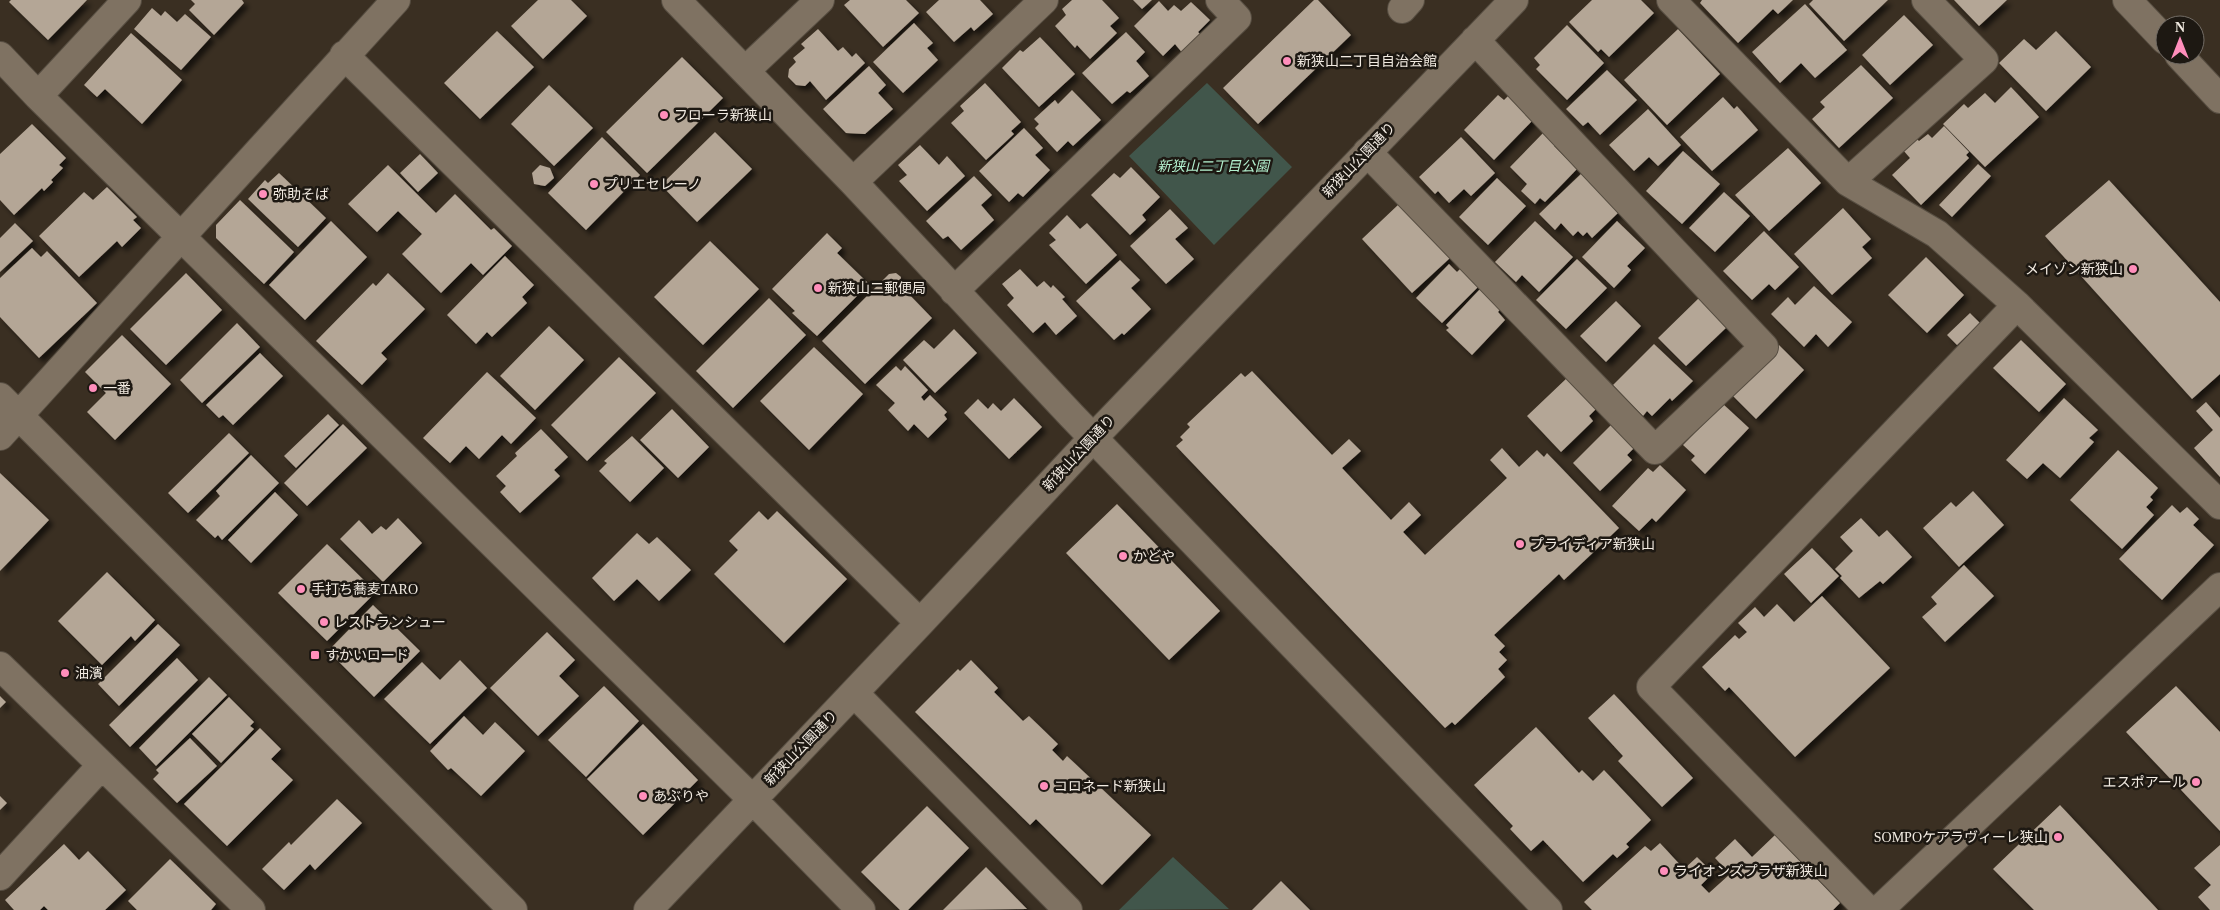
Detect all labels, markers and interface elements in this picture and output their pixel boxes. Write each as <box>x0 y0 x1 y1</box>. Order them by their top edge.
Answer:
north arrow <box>2155 15 2205 65</box>
text: N <box>2175 20 2185 35</box>
place label: 新狭山二丁目自治会館 <box>1297 54 1437 69</box>
marker: 新狭山二丁目自治会館 <box>1281 55 1293 67</box>
place label: フローラ新狭山 <box>674 108 772 123</box>
marker: フローラ新狭山 <box>658 109 670 121</box>
street label: 新狭山公園通り <box>1320 120 1398 200</box>
park label: 新狭山二丁目公園 <box>1157 159 1271 174</box>
place label: プリエセレーノ <box>604 177 701 192</box>
marker: プリエセレーノ <box>588 178 600 190</box>
place label: 弥助そば <box>273 187 329 202</box>
marker: 弥助そば <box>257 188 269 200</box>
place label: メイゾン新狭山 <box>2025 262 2123 277</box>
marker: メイゾン新狭山 <box>2127 263 2139 275</box>
place label: 新狭山二郵便局 <box>828 281 926 296</box>
marker: 新狭山二郵便局 <box>812 282 824 294</box>
place label: 一番 <box>103 381 131 396</box>
marker: 一番 <box>87 382 99 394</box>
street label: 新狭山公園通り <box>1040 412 1118 494</box>
place label: プライディア新狭山 <box>1530 537 1655 552</box>
marker: プライディア新狭山 <box>1514 538 1526 550</box>
place label: かどや <box>1133 549 1175 564</box>
marker: かどや <box>1117 550 1129 562</box>
place label: 手打ち蕎麦TARO <box>311 582 418 597</box>
marker: 手打ち蕎麦TARO <box>295 583 307 595</box>
place label: レストランシュー <box>334 615 446 630</box>
marker: レストランシュー <box>318 616 330 628</box>
place label: すかいロード <box>325 648 409 663</box>
marker: すかいロード <box>309 649 321 661</box>
place label: 油濱 <box>75 666 103 681</box>
marker: 油濱 <box>59 667 71 679</box>
street label: 新狭山公園通り <box>762 708 840 788</box>
place label: エスポアール <box>2103 775 2186 790</box>
marker: エスポアール <box>2190 776 2202 788</box>
place label: コロネード新狭山 <box>1054 779 1166 794</box>
marker: コロネード新狭山 <box>1038 780 1050 792</box>
place label: あぶりや <box>653 789 709 804</box>
marker: あぶりや <box>637 790 649 802</box>
place label: SOMPOケアラヴィーレ狭山 <box>1874 830 2048 845</box>
marker: SOMPOケアラヴィーレ狭山 <box>2052 831 2064 843</box>
place label: ライオンズプラザ新狭山 <box>1674 863 1828 879</box>
marker: ライオンズプラザ新狭山 <box>1658 865 1670 877</box>

